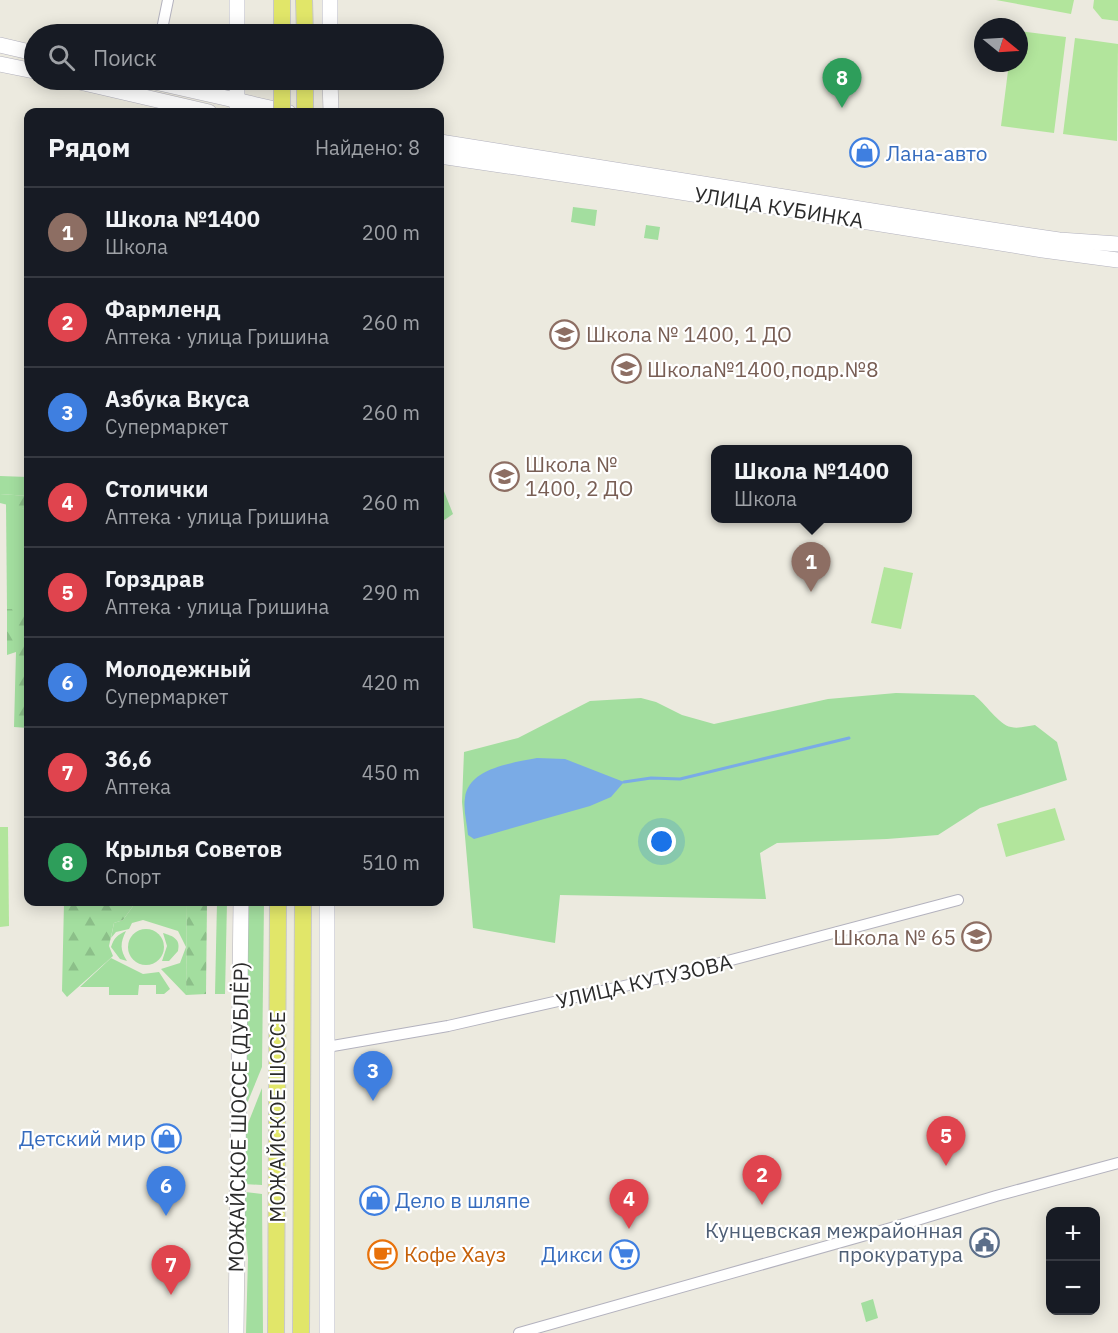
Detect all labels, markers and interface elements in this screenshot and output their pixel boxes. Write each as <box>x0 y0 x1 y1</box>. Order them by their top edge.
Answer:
north arrow <box>974 18 1028 72</box>
search box <box>24 24 444 90</box>
icon: search <box>45 41 78 74</box>
text: Поиск <box>93 43 157 72</box>
pin: 8 <box>822 58 862 108</box>
text: Рядом <box>48 130 130 164</box>
text: Найдено: 8 <box>315 134 420 161</box>
shop icon: Лана-авто <box>849 137 881 169</box>
place label: Лана-авто <box>886 139 988 167</box>
street label: УЛИЦА КУБИНКА <box>692 180 866 234</box>
text: Школа №1400 <box>105 204 260 233</box>
text: 1 <box>62 219 74 246</box>
text: 200 m <box>362 219 420 246</box>
text: Школа <box>105 233 168 260</box>
text: Фармленд <box>105 294 221 323</box>
text: 2 <box>62 309 74 336</box>
text: 260 m <box>362 309 420 336</box>
school or university icon: Школа № 1400, 1 ДО <box>549 318 581 350</box>
place label: Школа № 1400, 1 ДО <box>586 320 792 348</box>
text: Аптека · улица Гришина <box>105 323 329 350</box>
school or university icon: Школа№1400,подр.№8 <box>610 353 642 385</box>
place label: Школа№1400,подр.№8 <box>647 355 879 383</box>
text: Азбука Вкуса <box>105 384 249 413</box>
text: 3 <box>62 399 74 426</box>
text: 260 m <box>362 399 420 426</box>
text: Супермаркет <box>105 413 228 440</box>
popup <box>711 445 912 523</box>
place label: Школа № 1400, 2 ДО <box>525 450 633 502</box>
text: Школа №1400 <box>734 456 889 485</box>
school or university icon: Школа № 1400, 2 ДО <box>488 460 520 492</box>
text: Столички <box>105 474 208 503</box>
text: Школа <box>734 485 797 512</box>
text: 4 <box>62 489 74 516</box>
text: 260 m <box>362 489 420 516</box>
text: Аптека · улица Гришина <box>105 503 329 530</box>
pin: 1 <box>792 542 830 592</box>
text: Горздрав <box>105 564 204 593</box>
text: 5 <box>62 579 74 606</box>
text: 290 m <box>362 579 420 606</box>
text: Аптека · улица Гришина <box>105 593 329 620</box>
text: Молодежный <box>105 654 251 683</box>
text: 6 <box>62 669 74 696</box>
text: 420 m <box>362 669 420 696</box>
text: Супермаркет <box>105 683 228 710</box>
text: 36,6 <box>105 744 151 773</box>
text: 7 <box>62 759 74 786</box>
text: 450 m <box>362 759 420 786</box>
text: Аптека <box>105 773 171 800</box>
your location <box>647 827 676 856</box>
text: Крылья Советов <box>105 834 282 863</box>
text: 8 <box>62 849 74 876</box>
text: 510 m <box>362 849 420 876</box>
text: Спорт <box>105 863 161 890</box>
school or university icon: Школа № 65 <box>961 921 993 953</box>
place label: Школа № 65 <box>833 923 956 951</box>
street label: УЛИЦА КУТУЗОВА <box>553 947 735 1015</box>
street label: МОЖАЙСКОЕ ШОССЕ (ДУБЛЁР) <box>221 961 255 1273</box>
street label: МОЖАЙСКОЕ ШОССЕ <box>263 1011 291 1223</box>
pin: 3 <box>354 1052 392 1101</box>
pin: 5 <box>926 1116 966 1166</box>
shop icon: Детский мир <box>151 1122 183 1154</box>
place label: Детский мир <box>19 1124 146 1152</box>
pin: 2 <box>742 1156 782 1205</box>
pin: 6 <box>146 1166 186 1216</box>
pin: 4 <box>610 1180 648 1229</box>
shop icon: Дело в шляпе <box>358 1184 390 1216</box>
place label: Дело в шляпе <box>395 1186 530 1214</box>
map controls <box>1046 1207 1100 1315</box>
button: + <box>1046 1207 1100 1261</box>
place label: Кунцевская межрайонная прокуратура <box>705 1216 963 1268</box>
public building icon: Кунцевская межрайонная прокуратура <box>968 1226 1000 1258</box>
cafe icon: Кофе Хауз <box>367 1238 399 1270</box>
supermarket icon: Дикси <box>608 1238 640 1270</box>
place label: Кофе Хауз <box>404 1240 506 1268</box>
place label: Дикси <box>541 1240 603 1268</box>
pin: 7 <box>152 1246 190 1295</box>
button: − <box>1046 1261 1100 1315</box>

